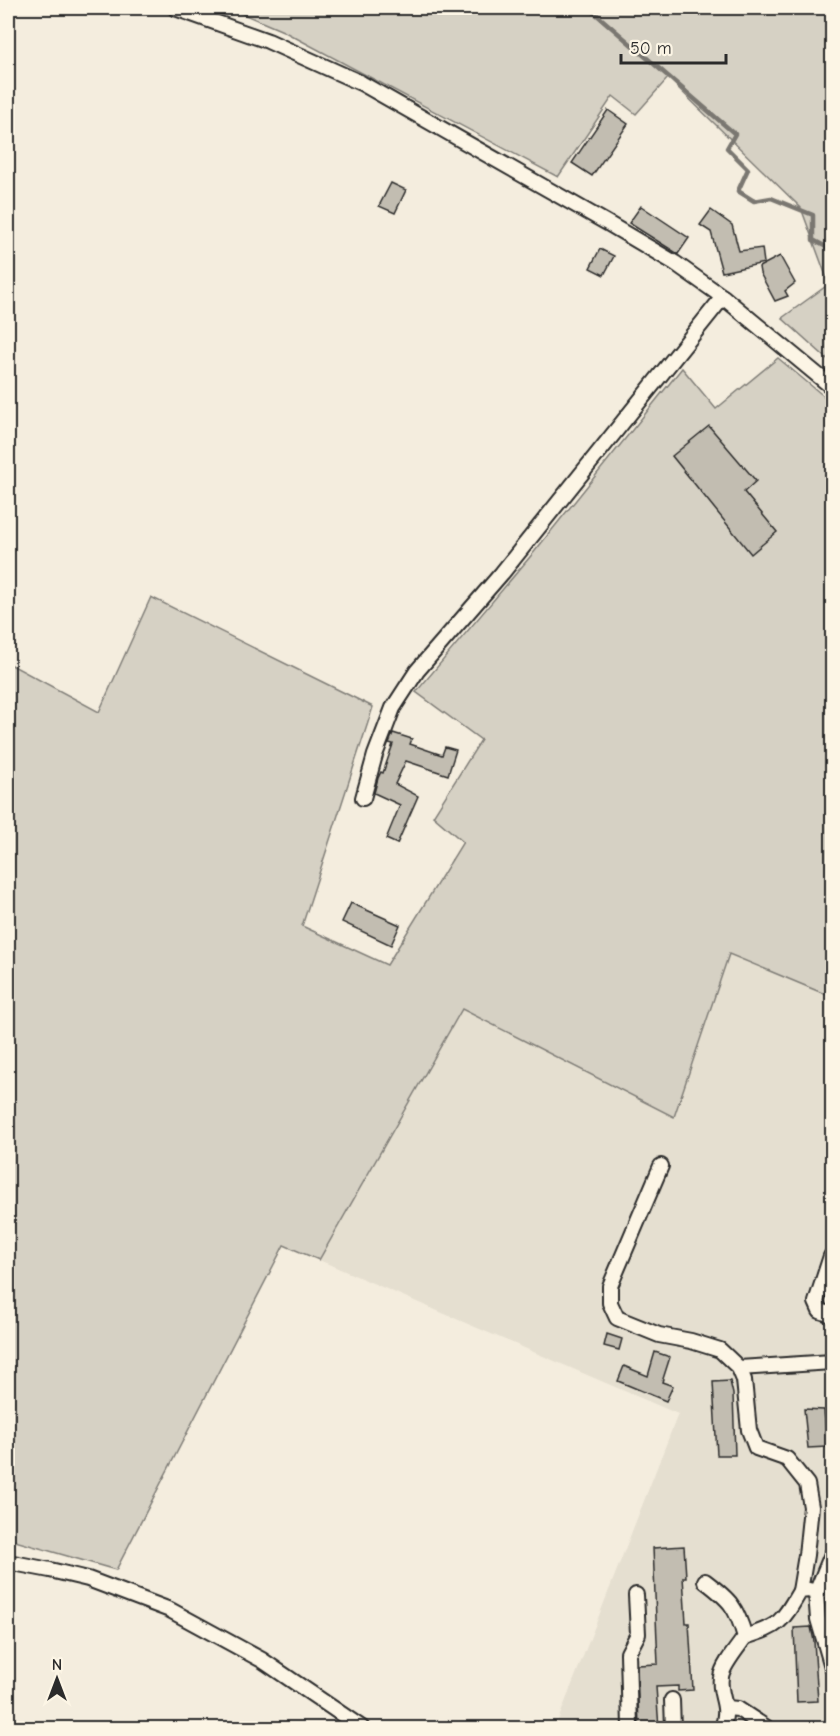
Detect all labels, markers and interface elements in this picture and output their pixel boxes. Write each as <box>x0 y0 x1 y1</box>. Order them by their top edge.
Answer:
scale bar <box>621 27 726 65</box>
text: 50 m <box>630 38 672 59</box>
north arrow <box>27 1649 87 1709</box>
text: N <box>52 1656 62 1674</box>

